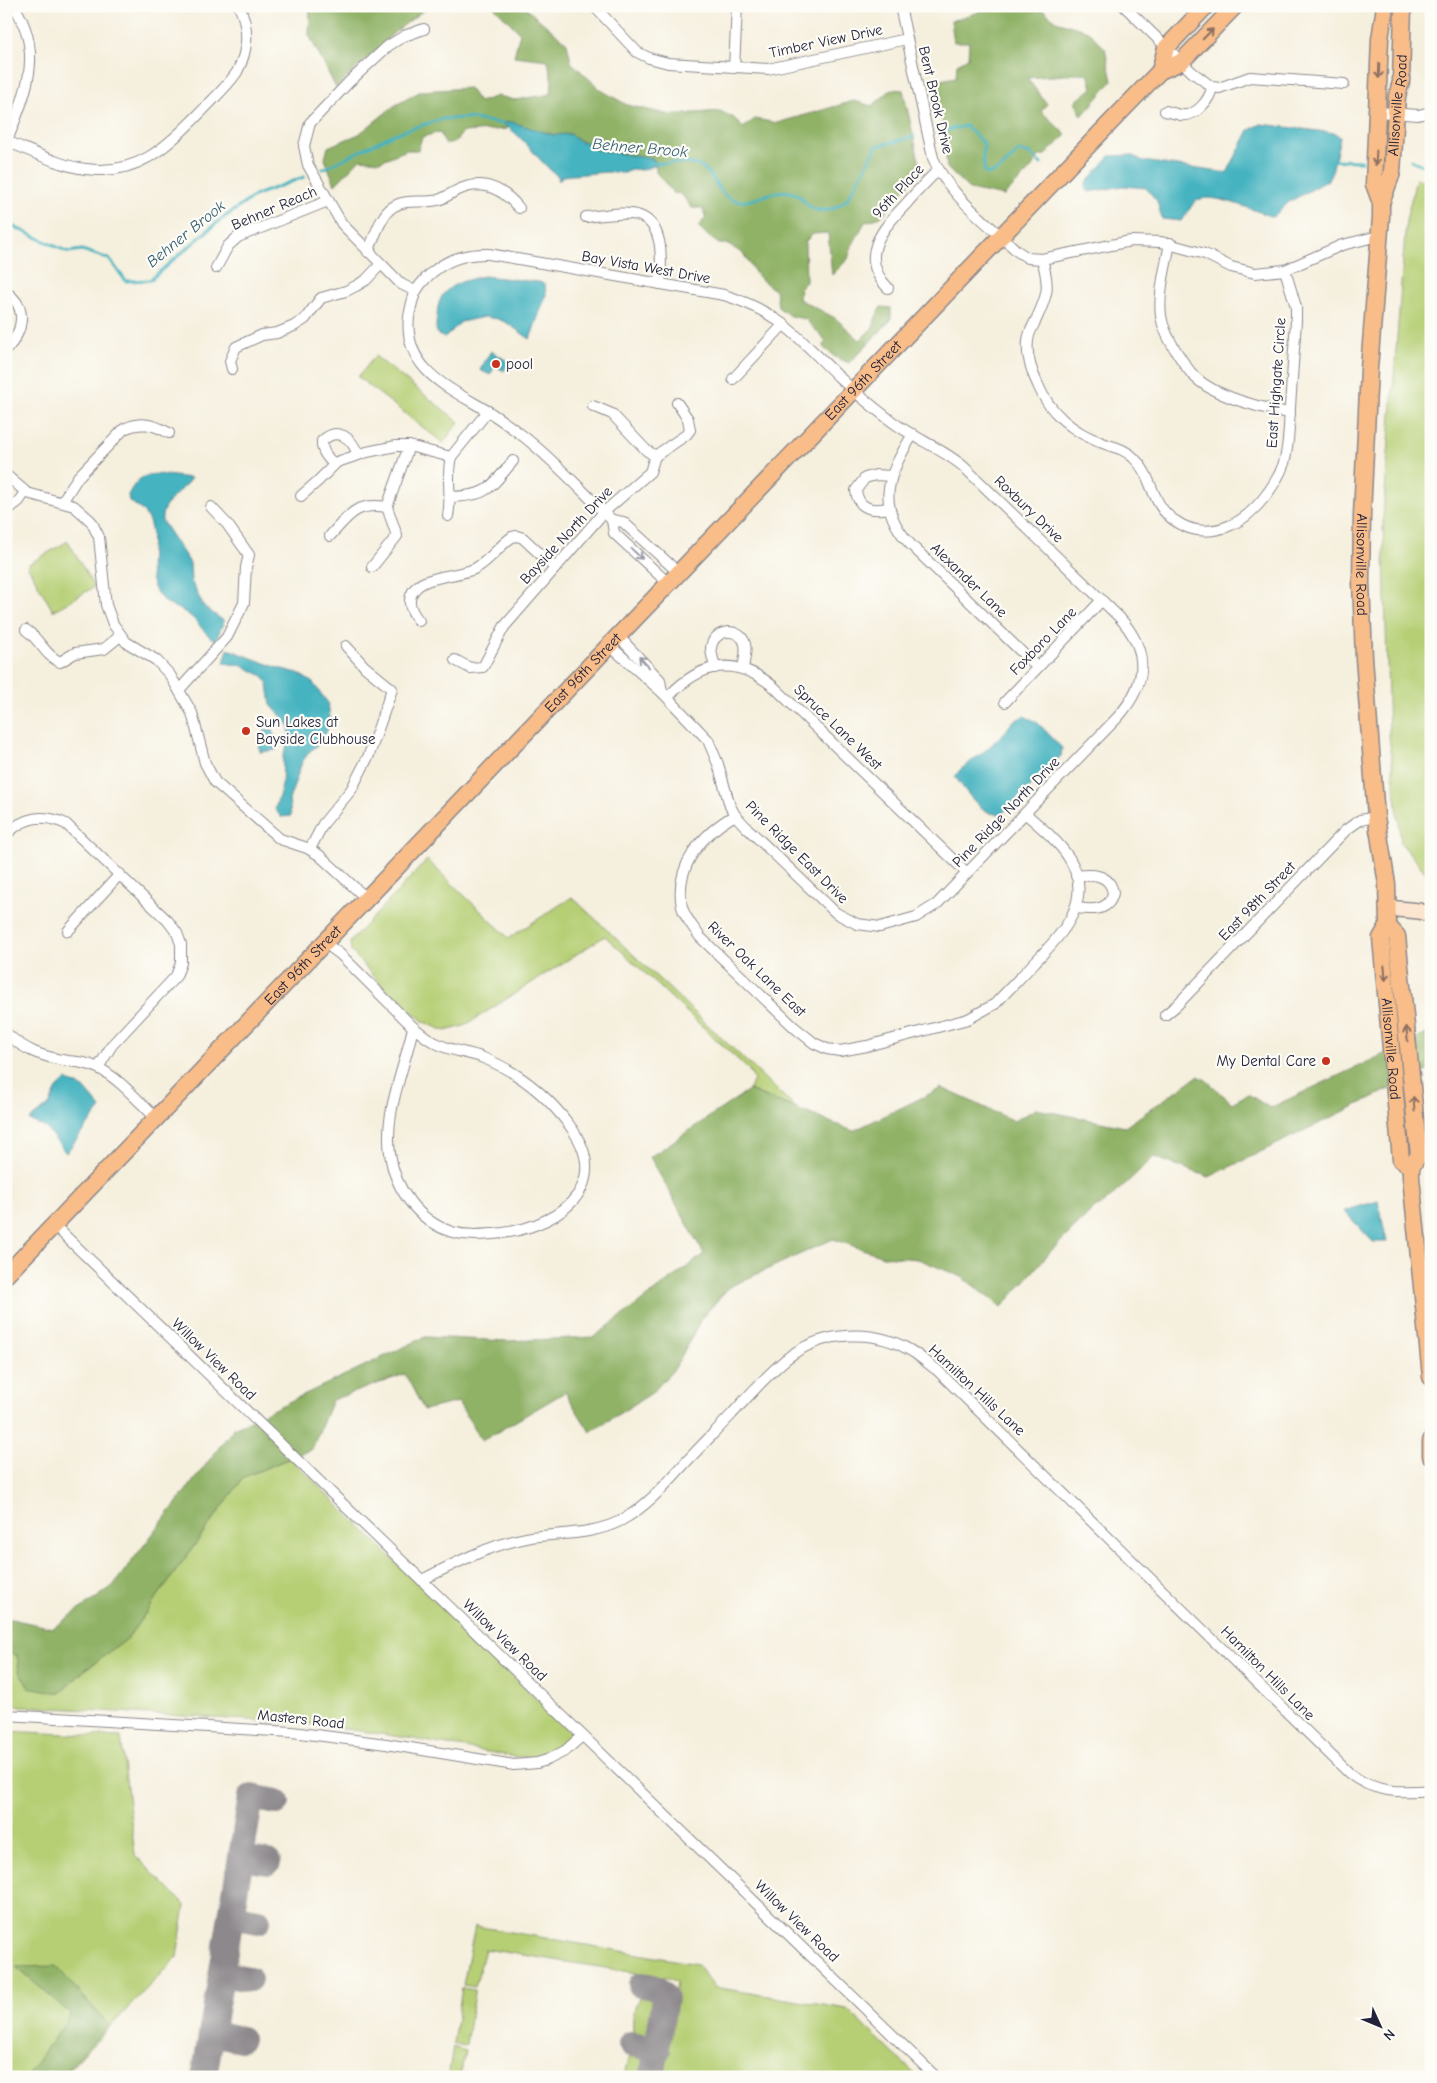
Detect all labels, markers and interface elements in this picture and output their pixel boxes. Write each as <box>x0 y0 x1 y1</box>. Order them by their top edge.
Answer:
street label: Timber View Drive <box>768 20 885 62</box>
one-way arrow <box>1202 28 1214 40</box>
street label: Bent Brook Drive <box>915 44 957 156</box>
street label: Allisonville Road <box>1384 54 1411 157</box>
one-way arrow <box>1374 62 1384 79</box>
water label: Behner Brook <box>592 135 689 161</box>
one-way arrow <box>1371 150 1380 166</box>
street label: 96th Place <box>868 160 928 222</box>
street label: Behner Reach <box>229 182 319 234</box>
water label: Behner Brook <box>143 197 229 271</box>
street label: Bay Vista West Drive <box>580 247 712 287</box>
street label: East Highgate Circle <box>1262 317 1290 449</box>
street label: East 96th Street <box>821 336 906 424</box>
place label: pool <box>506 355 533 373</box>
marker: pool <box>490 358 502 370</box>
street label: Roxbury Drive <box>991 472 1068 547</box>
street label: Bayside North Drive <box>516 482 616 588</box>
street label: Allisonville Road <box>1352 513 1371 616</box>
street label: Alexander Lane <box>927 539 1011 621</box>
one-way arrow <box>631 548 643 560</box>
street label: Foxboro Lane <box>1006 603 1080 679</box>
street label: East 96th Street <box>541 629 626 716</box>
one-way arrow <box>638 656 650 669</box>
street label: Spruce Lane West <box>790 680 886 774</box>
place label: Sun Lakes at Bayside Clubhouse <box>256 713 376 748</box>
marker: Sun Lakes at Bayside Clubhouse <box>240 725 252 737</box>
street label: Pine Ridge North Drive <box>949 753 1064 871</box>
street label: Pine Ridge East Drive <box>742 797 852 907</box>
street label: East 98th Street <box>1215 857 1300 944</box>
street label: River Oak Lane East <box>704 918 810 1021</box>
street label: East 96th Street <box>261 921 346 1009</box>
one-way arrow <box>1380 965 1389 981</box>
street label: Allisonville Road <box>1377 997 1405 1101</box>
one-way arrow <box>1402 1026 1412 1042</box>
place label: My Dental Care <box>1216 1052 1316 1070</box>
marker: My Dental Care <box>1320 1055 1332 1067</box>
one-way arrow <box>1409 1096 1419 1112</box>
street label: Willow View Road <box>168 1314 260 1404</box>
street label: Hamilton Hills Lane <box>925 1341 1029 1440</box>
street label: Willow View Road <box>459 1595 551 1685</box>
street label: Hamilton Hills Lane <box>1217 1622 1319 1724</box>
street label: Masters Road <box>257 1705 345 1733</box>
street label: Willow View Road <box>751 1876 843 1966</box>
north arrow <box>1354 2000 1404 2050</box>
text: N <box>1380 2025 1398 2044</box>

